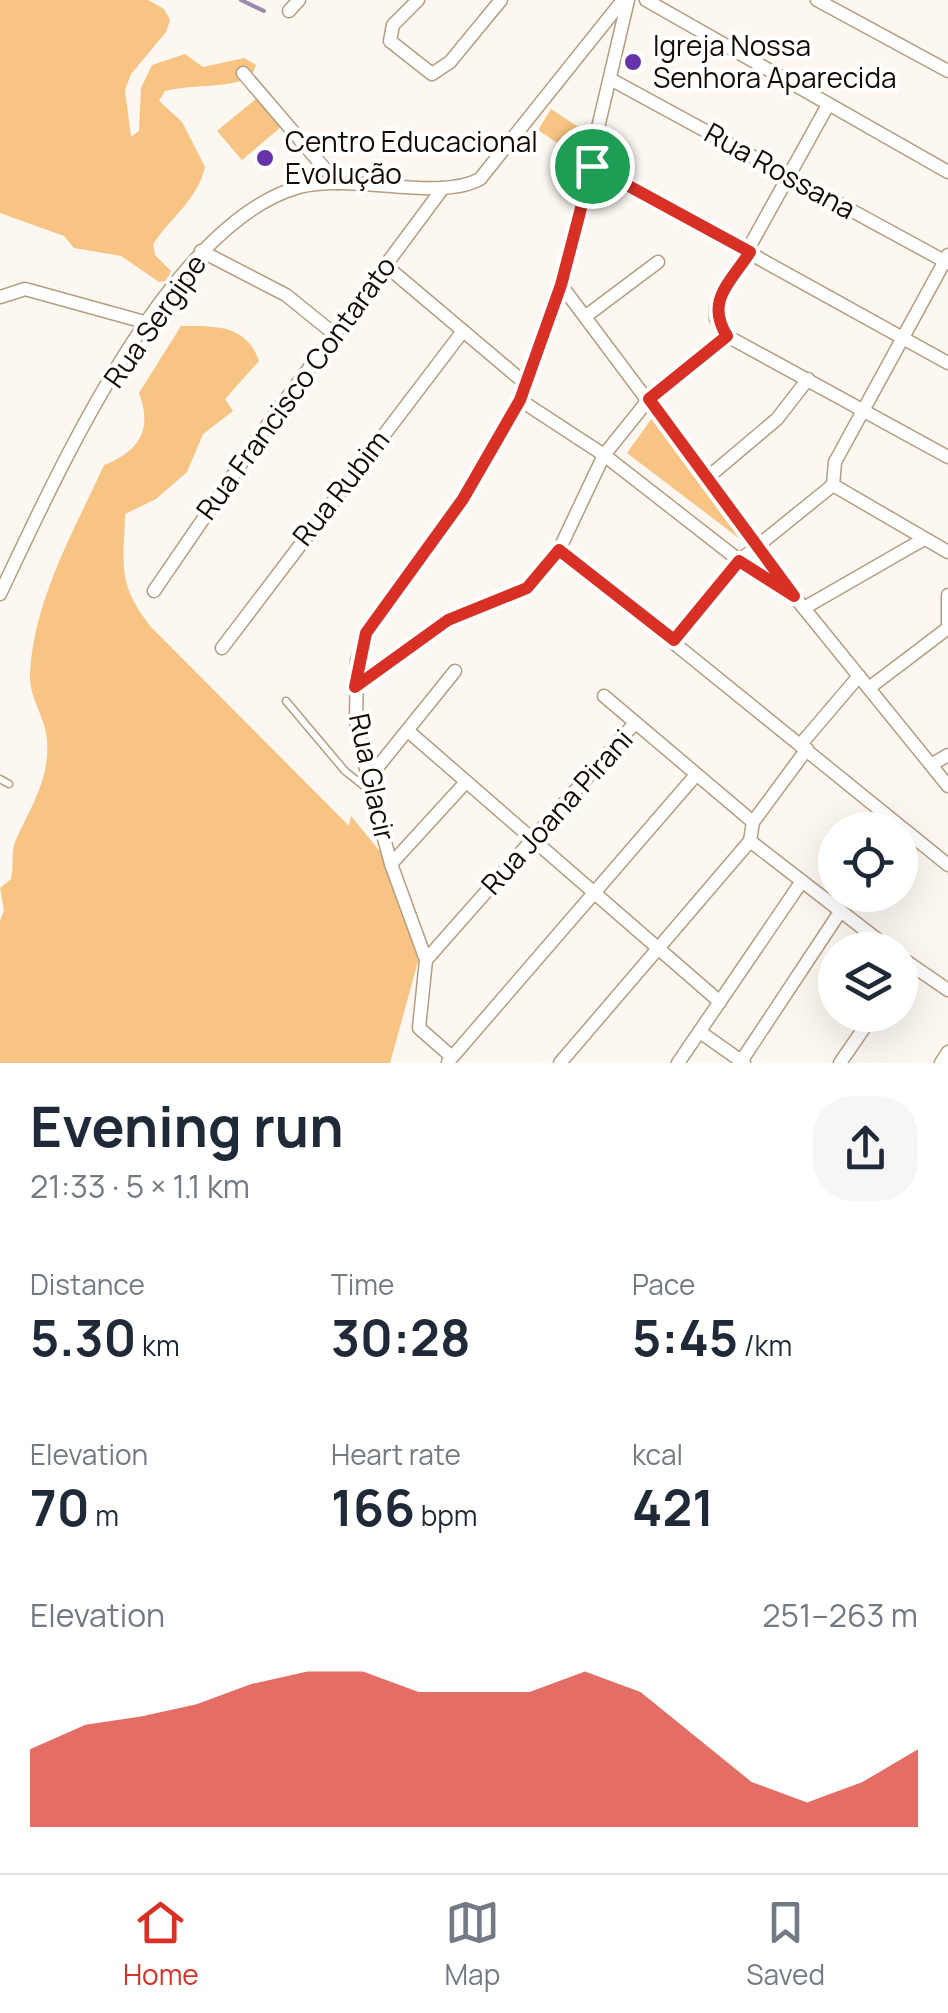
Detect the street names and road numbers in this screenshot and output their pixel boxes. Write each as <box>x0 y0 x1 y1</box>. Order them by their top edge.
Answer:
street label: Rua Rossana <box>698 113 863 227</box>
street label: Rua Sergipe <box>94 246 214 395</box>
street label: Rua Francisco Contarato <box>187 248 404 527</box>
street label: Rua Rubim <box>283 422 397 553</box>
street label: Rua Glacir <box>341 710 405 844</box>
street label: Rua Joana Pirani <box>472 721 641 902</box>

